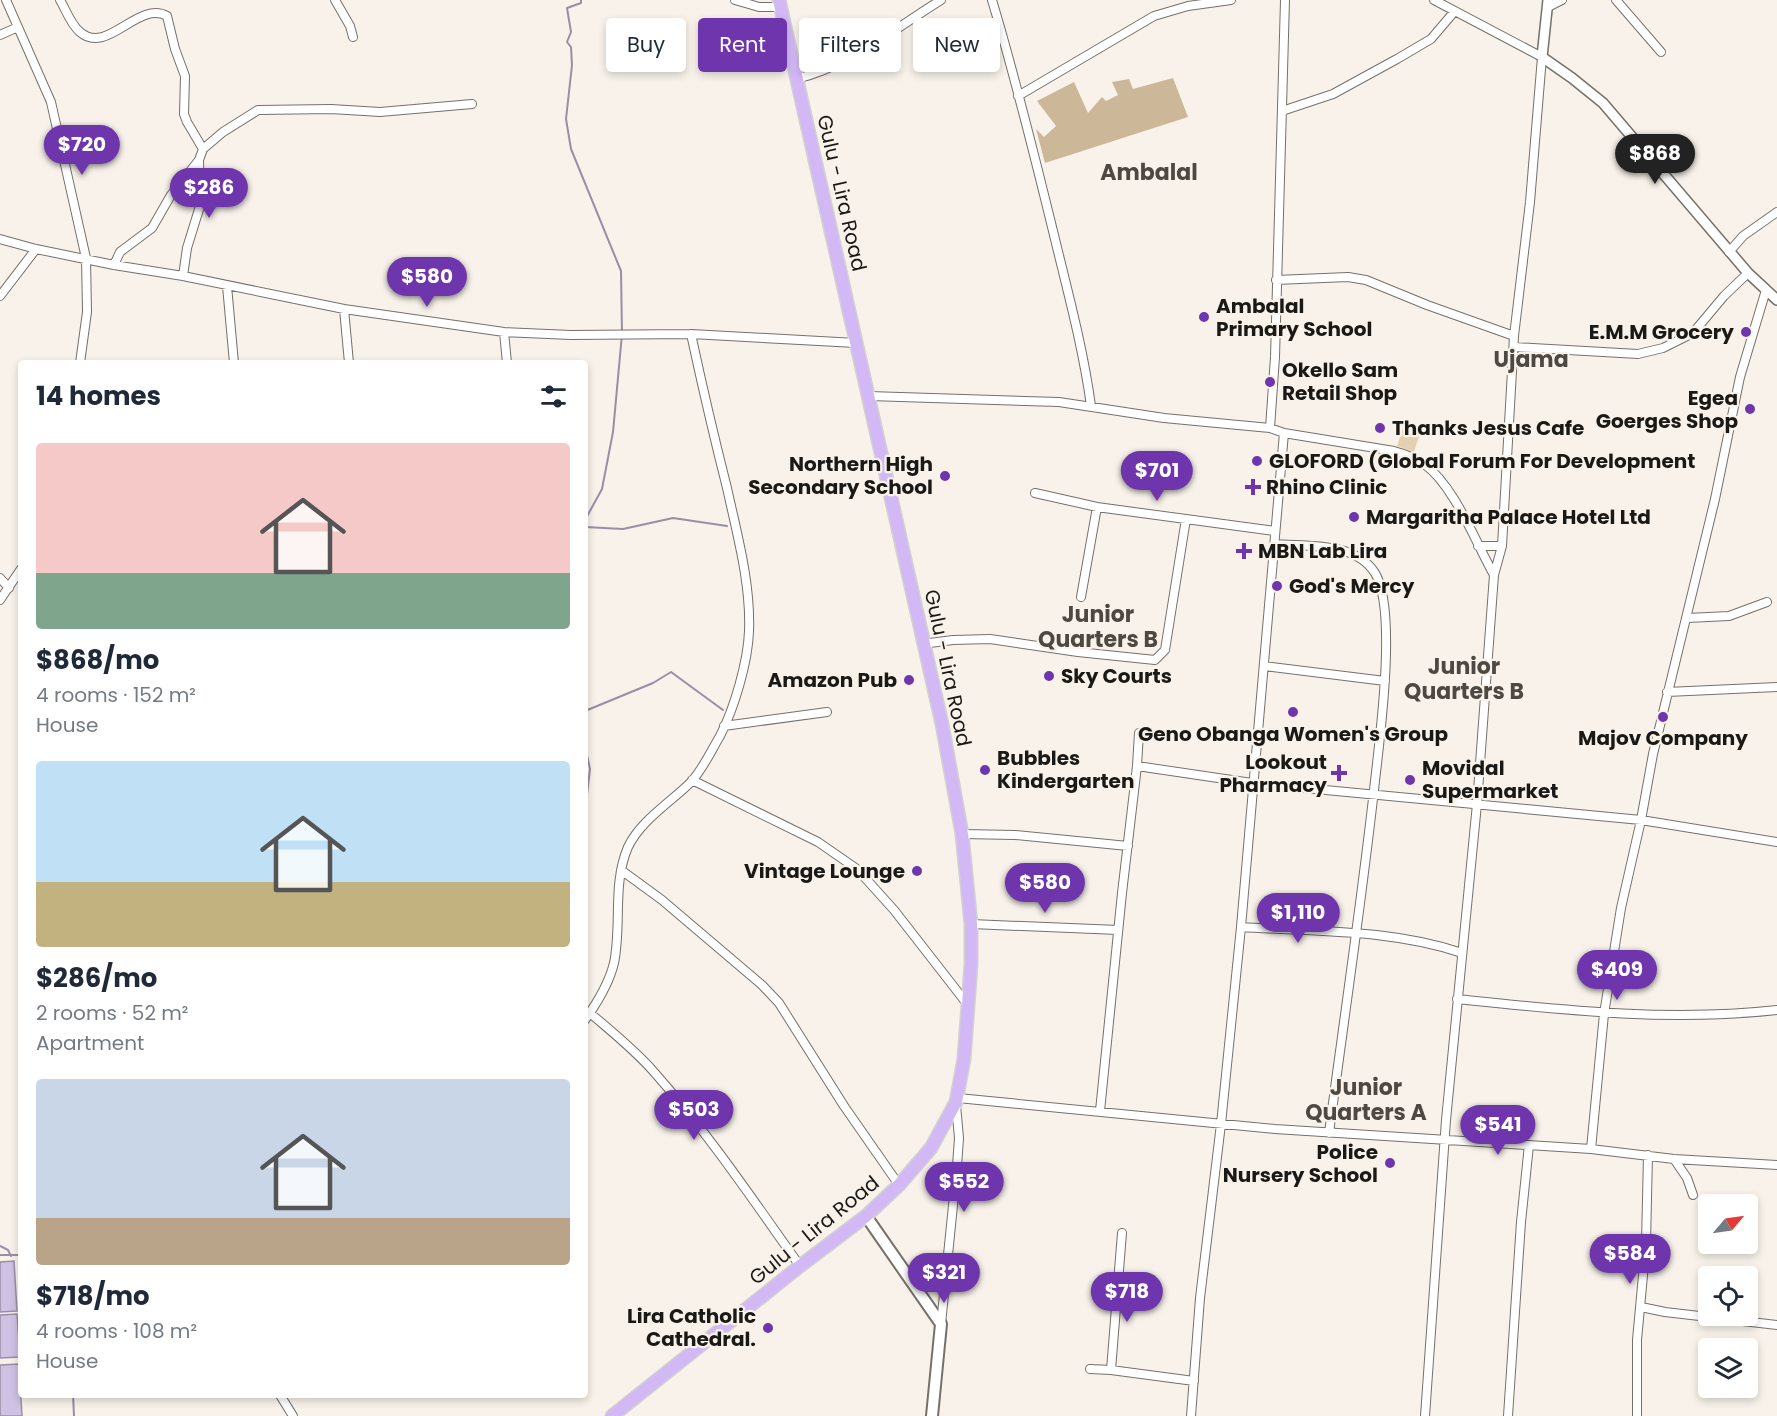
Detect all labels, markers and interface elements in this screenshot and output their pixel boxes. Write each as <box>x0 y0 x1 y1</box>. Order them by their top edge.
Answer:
chip: Buy <box>606 18 686 72</box>
chip: Rent <box>698 18 787 72</box>
chip: Filters <box>799 18 901 72</box>
chip: New <box>913 18 1000 72</box>
street label: Gulu - Lira Road <box>810 112 874 274</box>
pin: $720 <box>46 125 118 176</box>
text: $720 <box>58 130 106 158</box>
pin: $868 <box>1619 134 1691 185</box>
text: $868 <box>1629 139 1681 167</box>
district label: Ambalal <box>1100 157 1198 188</box>
pin: $286 <box>173 168 245 219</box>
text: $286 <box>184 173 234 201</box>
pin: $580 <box>391 257 463 308</box>
text: $580 <box>401 262 453 290</box>
place label: Ambalal Primary School <box>1216 292 1372 343</box>
marker: Ambalal Primary School <box>1197 310 1211 324</box>
place label: E.M.M Grocery <box>1589 318 1734 346</box>
marker: E.M.M Grocery <box>1739 325 1753 339</box>
district label: Ujama <box>1493 344 1569 375</box>
place label: Okello Sam Retail Shop <box>1282 356 1398 407</box>
marker: Okello Sam Retail Shop <box>1263 375 1277 389</box>
text: 14 homes <box>36 378 161 414</box>
icon: filters <box>537 380 570 413</box>
place label: Egea Goerges Shop <box>1596 384 1738 435</box>
marker: Egea Goerges Shop <box>1743 402 1757 416</box>
place label: Thanks Jesus Cafe <box>1392 414 1584 442</box>
marker: Thanks Jesus Cafe <box>1373 421 1387 435</box>
place label: GLOFORD (Global Forum For Development <box>1269 447 1695 475</box>
place label: Northern High Secondary School <box>748 450 933 501</box>
pin: $701 <box>1121 451 1193 502</box>
marker: GLOFORD (Global Forum For Development <box>1250 454 1264 468</box>
text: $701 <box>1135 456 1179 484</box>
marker: Northern High Secondary School <box>938 469 952 483</box>
place label: Rhino Clinic <box>1266 473 1387 501</box>
marker: Rhino Clinic <box>1244 478 1262 496</box>
icon: home <box>249 482 357 590</box>
place label: Margaritha Palace Hotel Ltd <box>1366 503 1651 531</box>
marker: Margaritha Palace Hotel Ltd <box>1347 510 1361 524</box>
place label: MBN Lab Lira <box>1258 537 1387 565</box>
marker: MBN Lab Lira <box>1235 542 1253 560</box>
place label: God's Mercy <box>1289 572 1415 600</box>
marker: God's Mercy <box>1270 579 1284 593</box>
street label: Gulu - Lira Road <box>918 587 978 749</box>
district label: Junior Quarters B <box>1038 599 1158 655</box>
text: $868/mo <box>36 642 159 678</box>
district label: Junior Quarters B <box>1404 651 1524 707</box>
place label: Sky Courts <box>1061 662 1172 690</box>
place label: Amazon Pub <box>768 666 897 694</box>
marker: Sky Courts <box>1042 669 1056 683</box>
marker: Amazon Pub <box>902 673 916 687</box>
text: 4 rooms · 152 m² <box>36 681 196 709</box>
marker: Geno Obanga Women's Group <box>1286 705 1300 719</box>
marker: Majov Company <box>1656 710 1670 724</box>
text: House <box>36 711 98 739</box>
place label: Geno Obanga Women's Group <box>1138 720 1448 748</box>
place label: Majov Company <box>1578 724 1748 752</box>
place label: Bubbles Kindergarten <box>997 744 1134 795</box>
place label: Lookout Pharmacy <box>1219 748 1327 799</box>
place label: Movidal Supermarket <box>1422 754 1558 805</box>
marker: Bubbles Kindergarten <box>978 763 992 777</box>
marker: Lookout Pharmacy <box>1332 766 1346 780</box>
marker: Movidal Supermarket <box>1403 773 1417 787</box>
icon: home <box>249 800 357 908</box>
place label: Vintage Lounge <box>744 857 905 885</box>
pin: $580 <box>1009 863 1081 914</box>
marker: Vintage Lounge <box>910 864 924 878</box>
text: $580 <box>1019 868 1071 896</box>
pin: $1,110 <box>1249 893 1347 944</box>
text: $1,110 <box>1271 898 1325 926</box>
pin: $409 <box>1581 950 1653 1001</box>
text: $409 <box>1591 955 1643 983</box>
text: $286/mo <box>36 960 157 996</box>
text: 2 rooms · 52 m² <box>36 999 188 1027</box>
text: Apartment <box>36 1029 144 1057</box>
district label: Junior Quarters A <box>1305 1072 1427 1128</box>
pin: $503 <box>658 1090 730 1141</box>
text: $503 <box>668 1095 720 1123</box>
pin: $541 <box>1462 1105 1534 1156</box>
text: $541 <box>1474 1110 1522 1138</box>
icon: home <box>249 1118 357 1226</box>
place label: Police Nursery School <box>1223 1138 1378 1189</box>
marker: Police Nursery School <box>1383 1156 1397 1170</box>
pin: $552 <box>928 1162 1000 1213</box>
text: $552 <box>939 1167 989 1195</box>
street label: Gulu - Lira Road <box>743 1169 885 1291</box>
north arrow <box>1698 1194 1758 1254</box>
map controls <box>1698 1194 1758 1398</box>
pin: $584 <box>1594 1234 1666 1285</box>
text: $584 <box>1604 1239 1656 1267</box>
pin: $321 <box>908 1253 980 1304</box>
text: $321 <box>922 1258 966 1286</box>
button: locate <box>1698 1266 1758 1326</box>
pin: $718 <box>1091 1272 1163 1323</box>
text: $718 <box>1105 1277 1149 1305</box>
text: $718/mo <box>36 1278 150 1314</box>
place label: Lira Catholic Cathedral. <box>627 1302 756 1353</box>
text: 4 rooms · 108 m² <box>36 1317 197 1345</box>
marker: Lira Catholic Cathedral. <box>761 1321 775 1335</box>
button: layers <box>1698 1338 1758 1398</box>
text: House <box>36 1347 98 1375</box>

